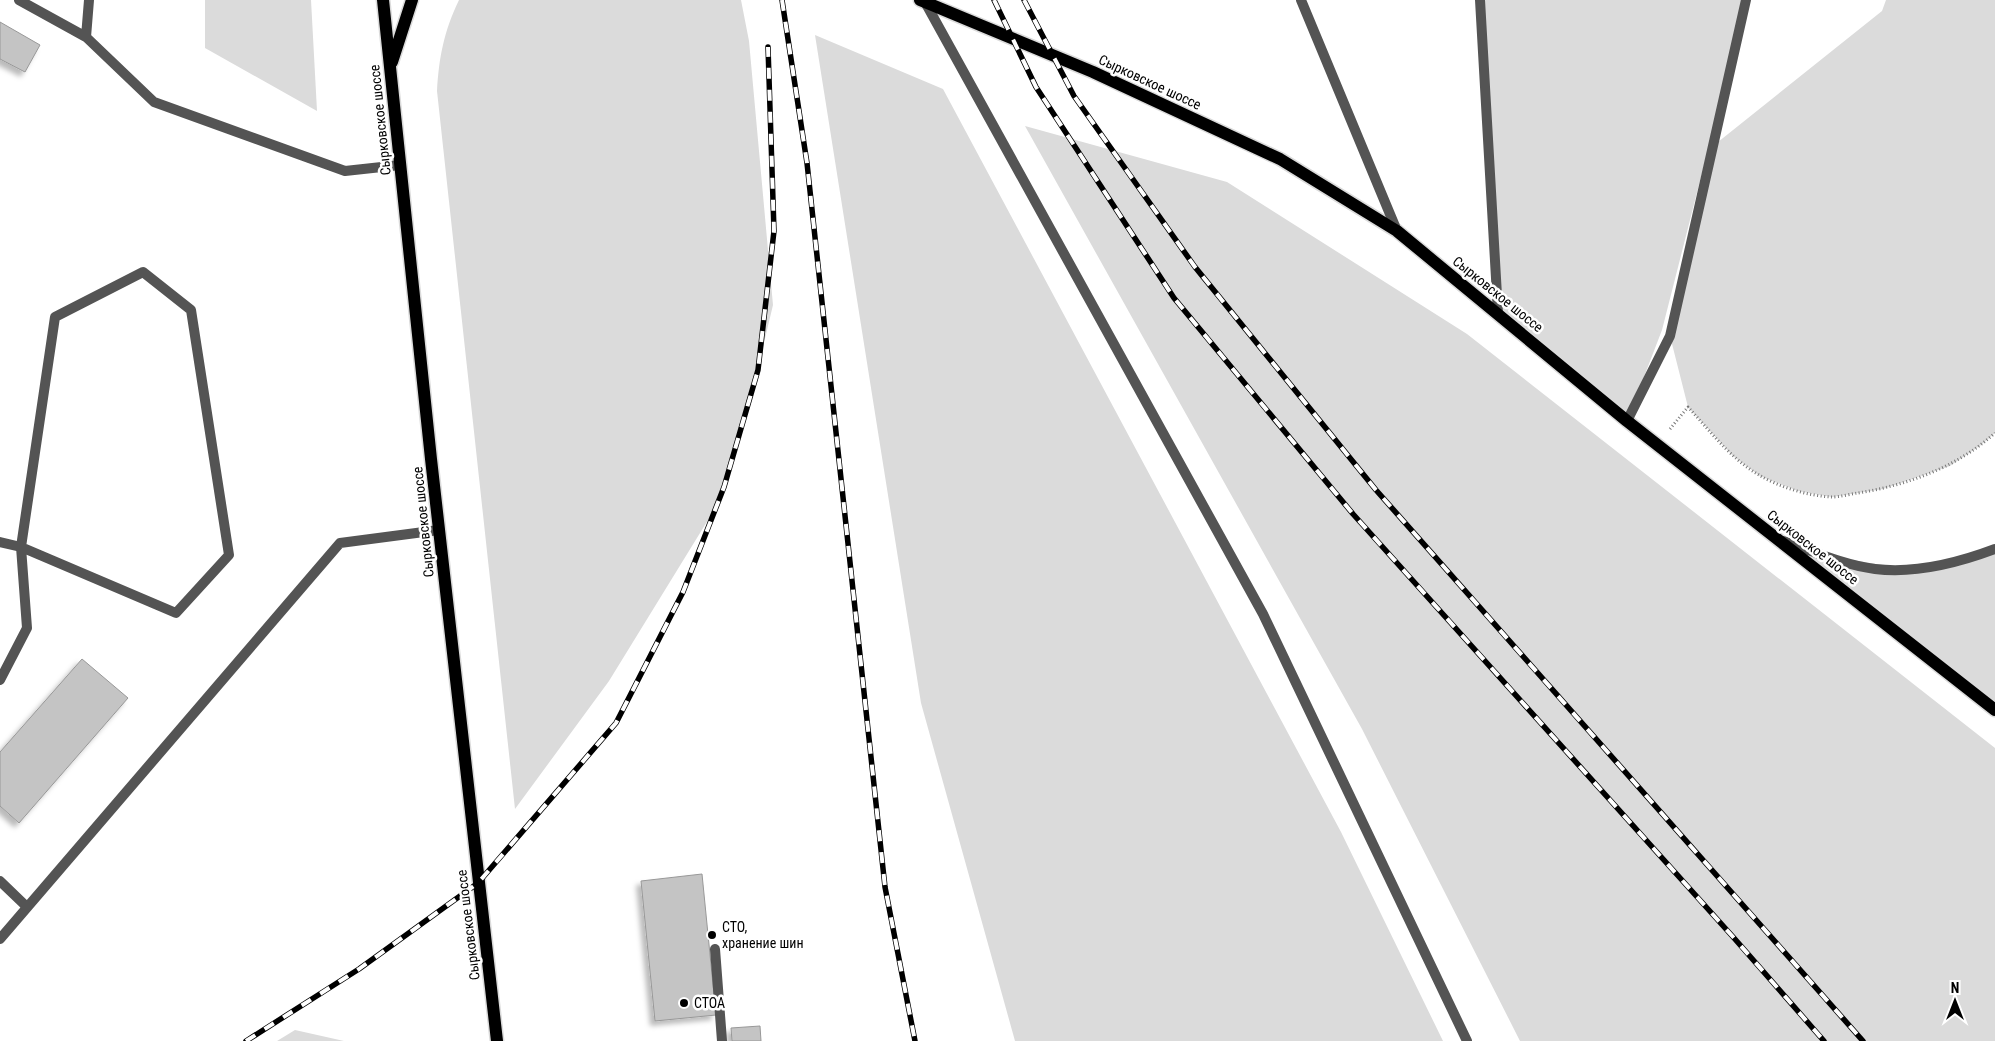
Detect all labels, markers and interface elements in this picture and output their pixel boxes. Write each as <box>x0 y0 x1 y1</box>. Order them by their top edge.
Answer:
street label: Сырковское шоссе <box>1096 51 1204 113</box>
street label: Сырковское шоссе <box>366 63 394 176</box>
street label: Сырковское шоссе <box>1450 253 1547 335</box>
street label: Сырковское шоссе <box>409 465 437 578</box>
street label: Сырковское шоссе <box>1764 506 1862 588</box>
street label: Сырковское шоссе <box>453 868 483 981</box>
place label: СТО, хранение шин <box>722 919 804 951</box>
marker: СТО, хранение шин <box>706 929 718 941</box>
north arrow <box>1930 976 1980 1026</box>
text: N <box>1951 980 1959 996</box>
place label: СТОА <box>694 995 725 1011</box>
marker: СТОА <box>678 997 690 1009</box>

